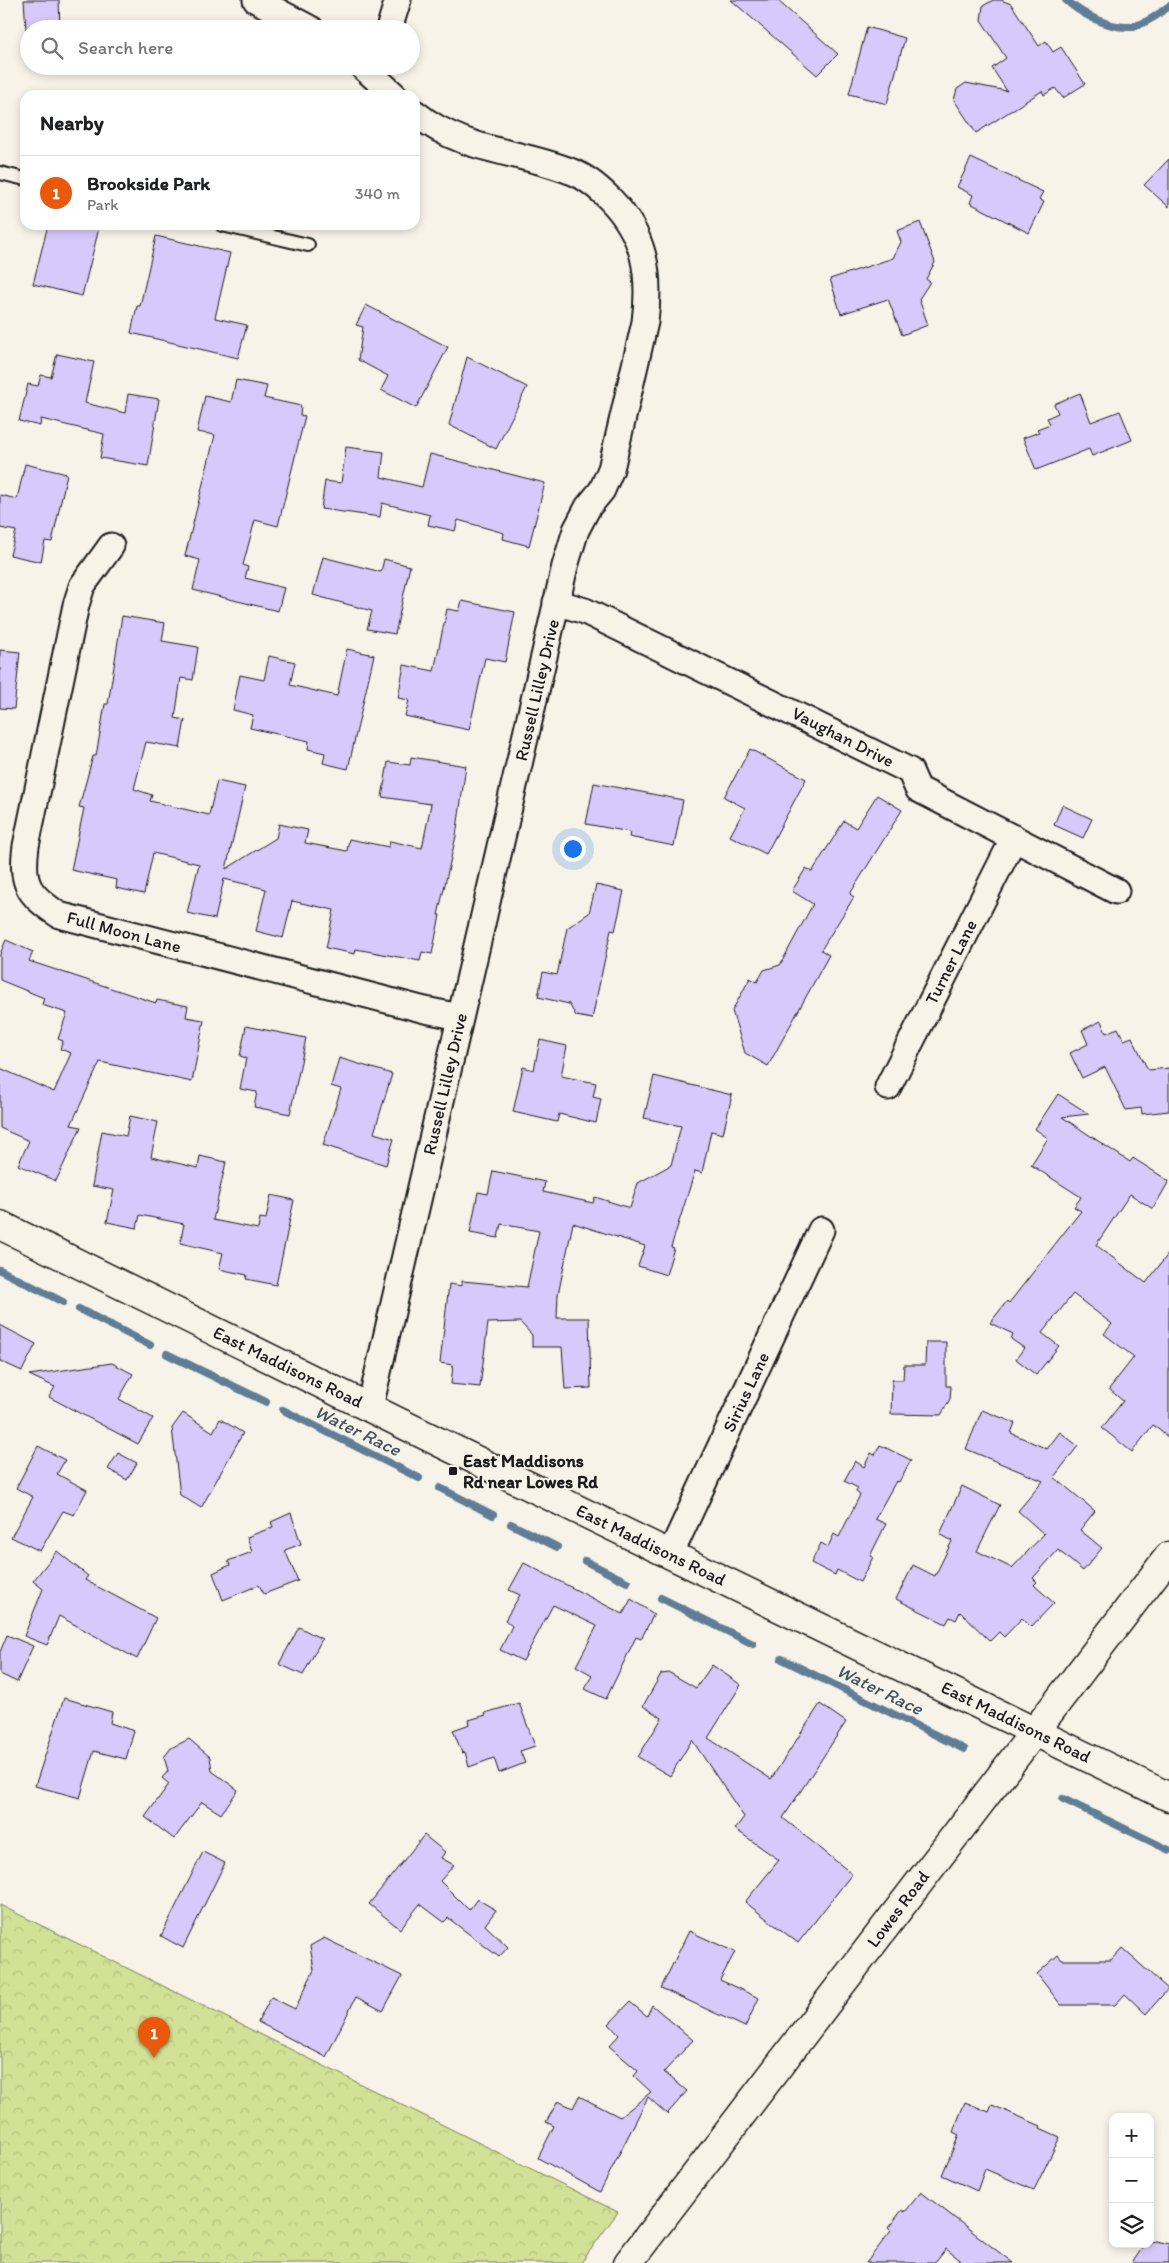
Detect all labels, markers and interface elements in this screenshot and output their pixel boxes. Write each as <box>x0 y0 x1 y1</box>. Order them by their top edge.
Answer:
search box <box>20 20 420 75</box>
icon: search <box>38 34 66 62</box>
text: Search here <box>78 36 173 59</box>
text: Nearby <box>40 110 104 135</box>
text: Brookside Park <box>87 172 210 195</box>
text: 1 <box>52 184 60 203</box>
text: 340 m <box>355 184 400 203</box>
text: Park <box>87 195 118 214</box>
street label: Russell Lilley Drive <box>510 617 564 763</box>
street label: Vaughan Drive <box>788 702 898 772</box>
your location <box>560 836 586 862</box>
street label: Full Moon Lane <box>64 906 184 958</box>
street label: Turner Lane <box>920 916 982 1008</box>
street label: Russell Lilley Drive <box>418 1011 472 1157</box>
street label: East Maddisons Road <box>210 1321 367 1413</box>
street label: Sirius Lane <box>718 1348 774 1436</box>
water label: Water Race <box>311 1400 405 1461</box>
place label: East Maddisons Rd near Lowes Rd <box>463 1450 598 1493</box>
marker: East Maddisons Rd near Lowes Rd <box>447 1465 459 1477</box>
street label: East Maddisons Road <box>573 1499 730 1591</box>
water label: Water Race <box>833 1659 927 1720</box>
street label: East Maddisons Road <box>938 1676 1095 1768</box>
street label: Lowes Road <box>862 1866 934 1952</box>
pin: 1 <box>138 2017 170 2058</box>
map controls <box>1109 2113 1154 2248</box>
button: + <box>1109 2113 1154 2158</box>
button: − <box>1109 2158 1154 2203</box>
button: layers <box>1109 2203 1154 2248</box>

